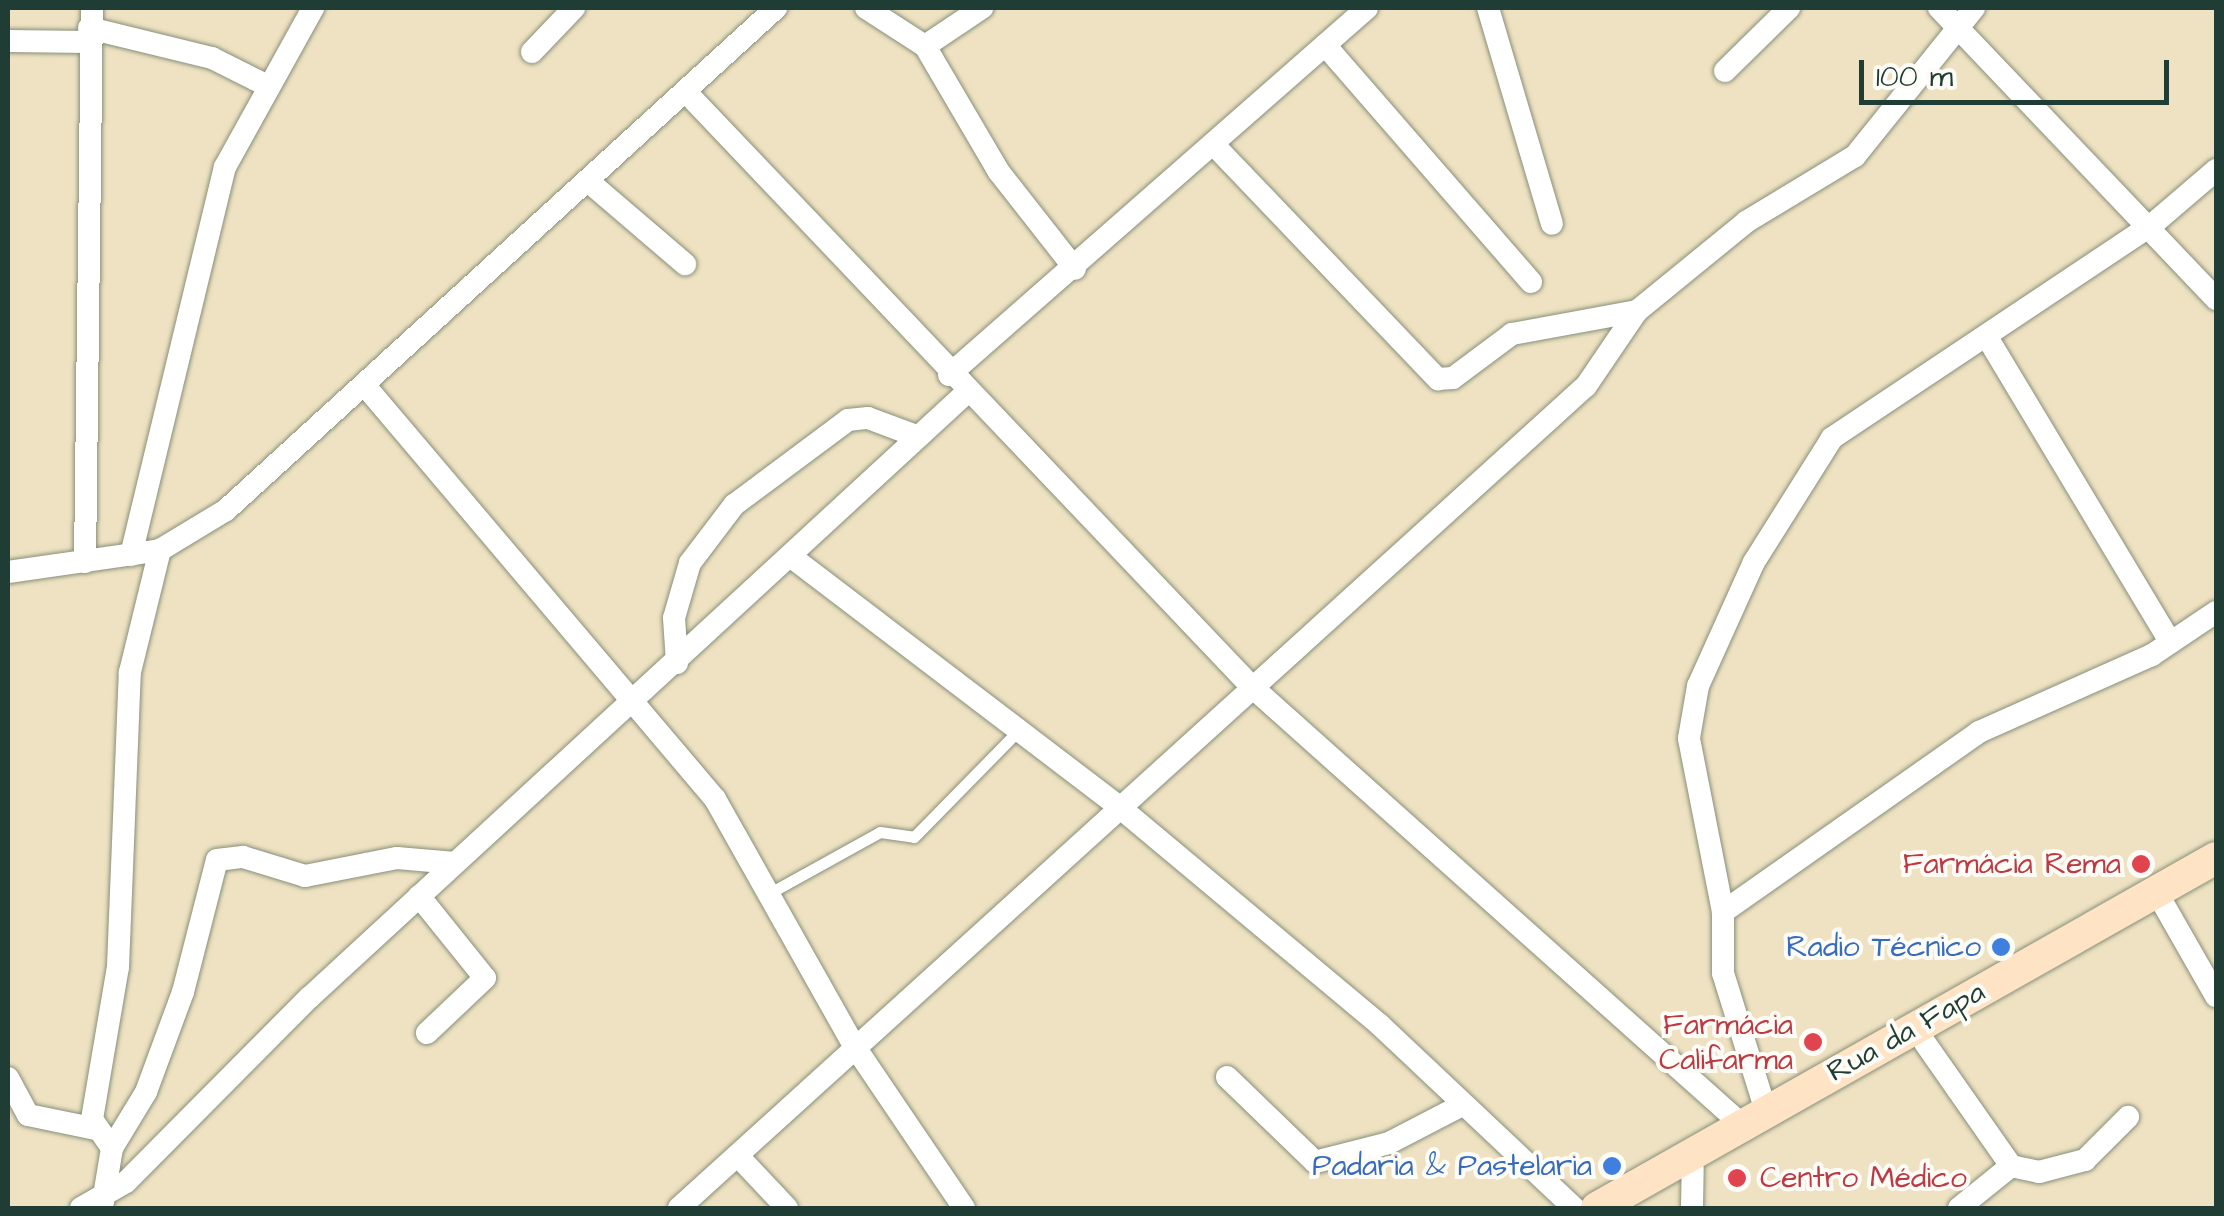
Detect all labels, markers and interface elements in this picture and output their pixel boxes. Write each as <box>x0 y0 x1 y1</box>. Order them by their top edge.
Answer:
scale bar <box>1864 40 2174 102</box>
text: 100 m <box>1876 56 1953 98</box>
place label: Farmácia Rema <box>1903 846 2121 882</box>
marker: Farmácia Rema <box>2130 853 2152 875</box>
place label: Radio Técnico <box>1786 929 1981 965</box>
marker: Radio Técnico <box>1990 936 2012 958</box>
street label: Rua da Fapa <box>1821 974 1991 1090</box>
place label: Farmácia Califarma <box>1659 1007 1793 1078</box>
marker: Farmácia Califarma <box>1802 1031 1824 1053</box>
place label: Padaria & Pastelaria <box>1312 1148 1592 1184</box>
marker: Padaria & Pastelaria <box>1601 1155 1623 1177</box>
place label: Centro Médico <box>1760 1160 1967 1196</box>
marker: Centro Médico <box>1724 1165 1750 1191</box>

